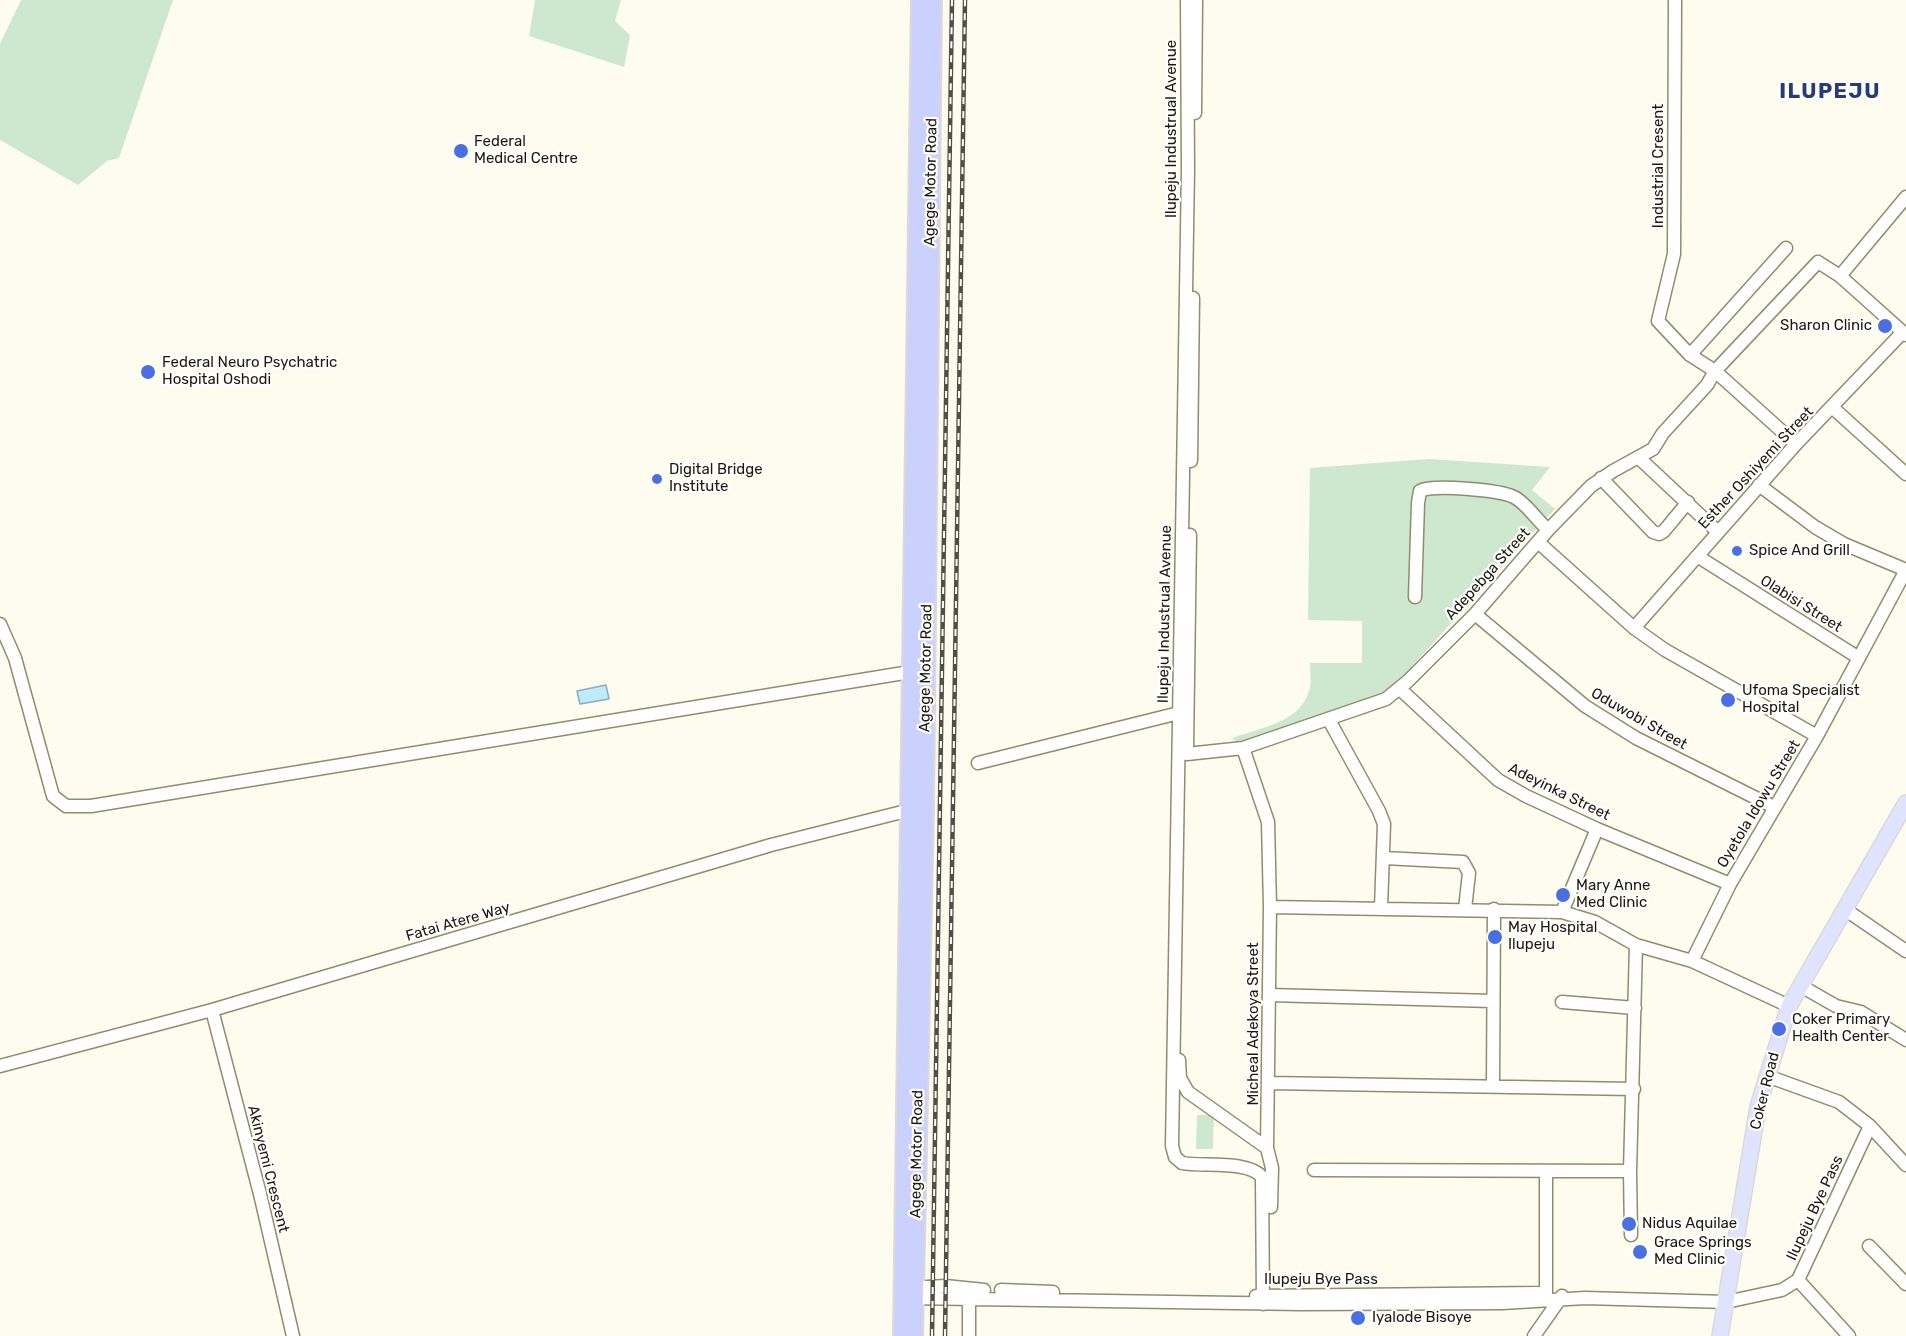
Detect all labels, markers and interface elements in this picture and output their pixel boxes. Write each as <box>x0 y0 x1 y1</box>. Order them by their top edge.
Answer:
street label: Ilupeju Industrual Avenue <box>1163 40 1181 218</box>
district label: ILUPEJU <box>1779 79 1881 105</box>
street label: Industrial Cresent <box>1650 104 1668 228</box>
street label: Agege Motor Road <box>921 118 941 246</box>
place label: Federal Medical Centre <box>474 133 578 168</box>
marker: Federal Medical Centre <box>452 142 470 160</box>
place label: Sharon Clinic <box>1780 317 1872 335</box>
marker: Sharon Clinic <box>1876 317 1894 335</box>
place label: Federal Neuro Psychatric Hospital Oshodi <box>162 354 337 389</box>
marker: Federal Neuro Psychatric Hospital Oshodi <box>139 363 157 381</box>
street label: Esther Oshiyemi Street <box>1695 403 1817 533</box>
place label: Digital Bridge Institute <box>669 461 763 496</box>
marker: Digital Bridge Institute <box>650 472 664 486</box>
street label: Adepebga Street <box>1442 524 1534 624</box>
street label: Ilupeju Industrual Avenue <box>1154 525 1176 703</box>
place label: Spice And Grill <box>1749 542 1850 560</box>
marker: Spice And Grill <box>1730 544 1744 558</box>
street label: Olabisi Street <box>1757 572 1845 636</box>
street label: Agege Motor Road <box>916 604 936 732</box>
place label: Ufoma Specialist Hospital <box>1742 682 1860 717</box>
street label: Oduwobi Street <box>1588 684 1690 754</box>
marker: Ufoma Specialist Hospital <box>1719 691 1737 709</box>
street label: Oyetola Idowu Street <box>1714 737 1804 871</box>
street label: Adeyinka Street <box>1505 760 1613 824</box>
place label: Mary Anne Med Clinic <box>1576 877 1650 912</box>
marker: Mary Anne Med Clinic <box>1554 886 1572 904</box>
street label: Fatai Atere Way <box>404 899 512 945</box>
place label: May Hospital Ilupeju <box>1508 919 1597 954</box>
marker: May Hospital Ilupeju <box>1486 928 1504 946</box>
street label: Micheal Adekoya Street <box>1245 942 1263 1106</box>
place label: Coker Primary Health Center <box>1792 1011 1890 1046</box>
marker: Coker Primary Health Center <box>1770 1020 1788 1038</box>
street label: Coker Road <box>1747 1050 1783 1132</box>
street label: Agege Motor Road <box>907 1090 927 1218</box>
street label: Akinyemi Crescent <box>243 1104 293 1234</box>
street label: Ilupeju Bye Pass <box>1783 1153 1847 1263</box>
marker: Nidus Aquilae <box>1620 1215 1638 1233</box>
place label: Nidus Aquilae <box>1642 1215 1737 1233</box>
place label: Grace Springs Med Clinic <box>1654 1234 1752 1269</box>
marker: Grace Springs Med Clinic <box>1631 1243 1649 1261</box>
street label: Ilupeju Bye Pass <box>1264 1271 1378 1289</box>
marker: Iyalode Bisoye <box>1349 1309 1367 1327</box>
place label: Iyalode Bisoye <box>1372 1309 1472 1327</box>

